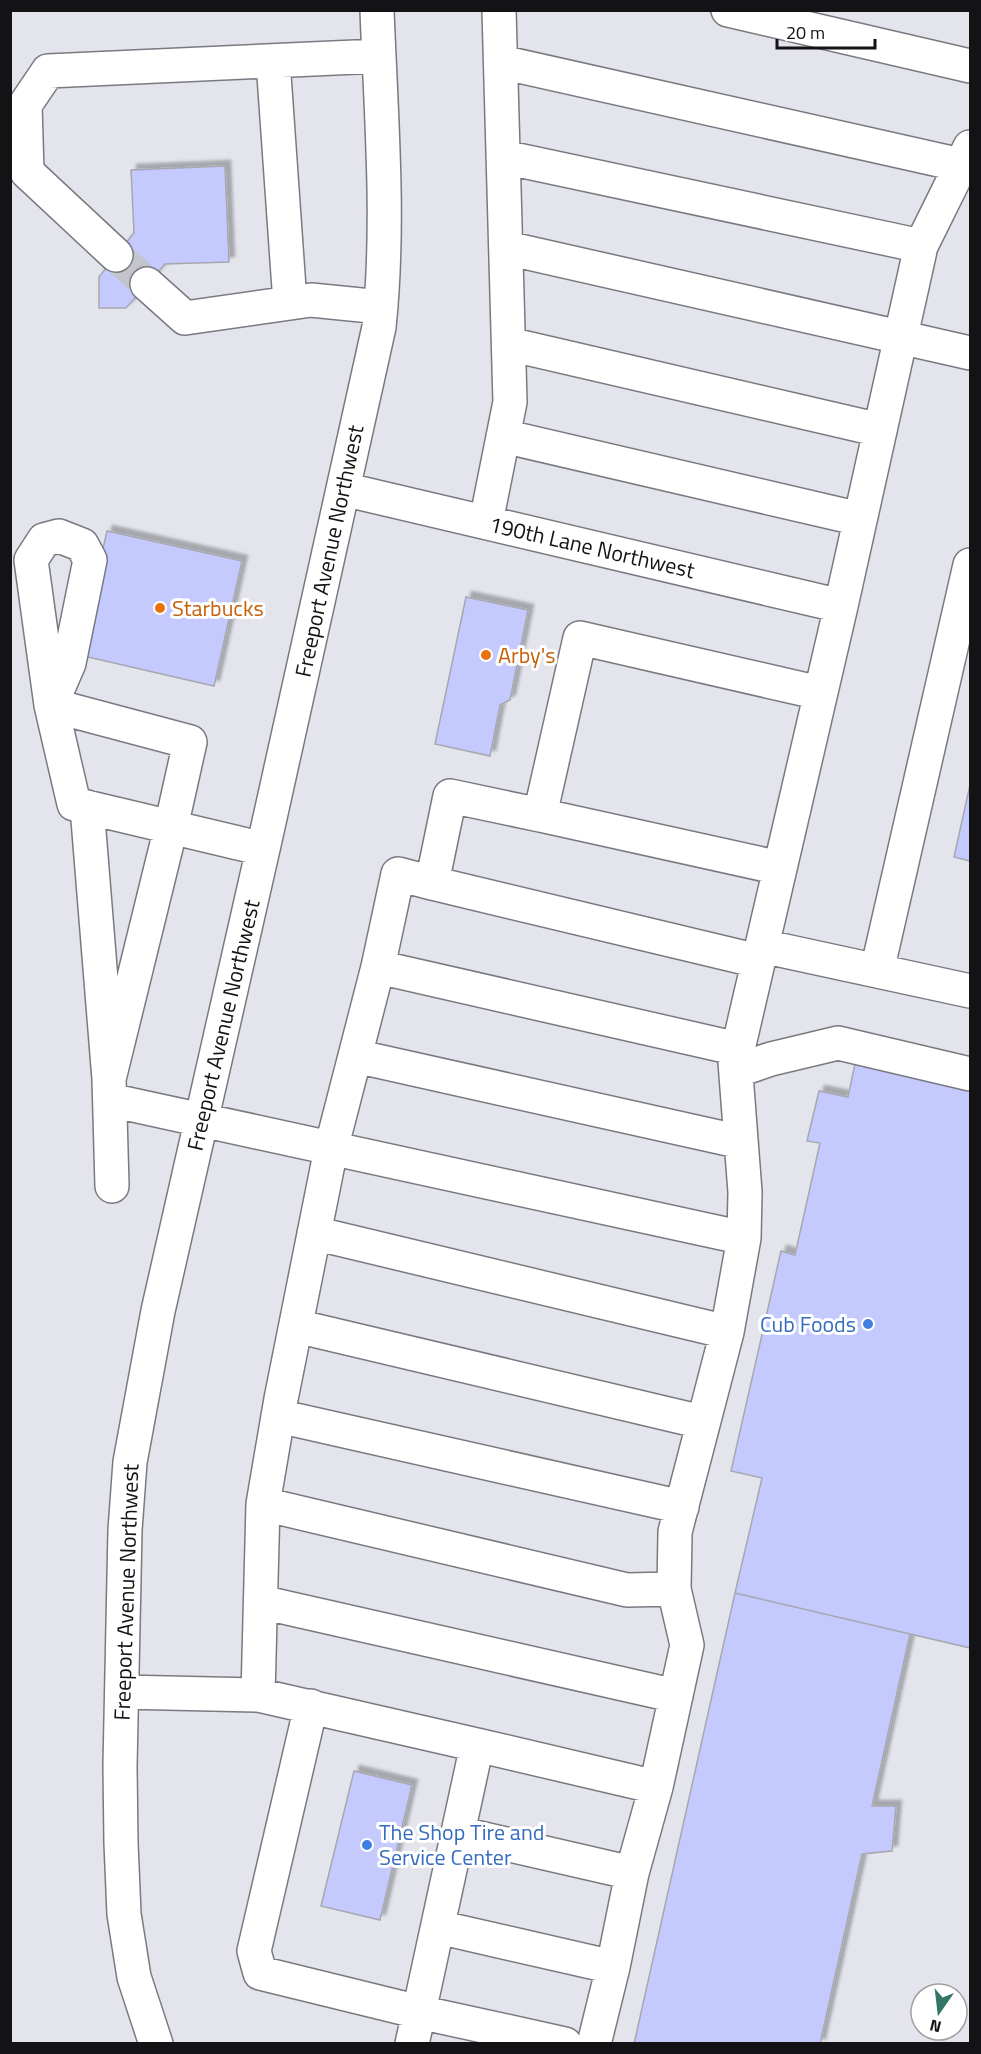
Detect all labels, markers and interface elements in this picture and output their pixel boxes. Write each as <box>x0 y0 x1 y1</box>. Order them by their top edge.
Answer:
scale bar <box>777 12 874 50</box>
text: 20 m <box>786 19 825 46</box>
street label: Freeport Avenue Northwest <box>286 422 372 680</box>
street label: 190th Lane Northwest <box>486 507 698 587</box>
place label: Starbucks <box>172 591 264 625</box>
marker: Starbucks <box>153 601 167 615</box>
place label: Arby's <box>498 638 555 672</box>
marker: Arby's <box>479 648 493 662</box>
street label: Freeport Avenue Northwest <box>178 896 269 1154</box>
place label: Cub Foods <box>760 1307 856 1341</box>
marker: Cub Foods <box>861 1317 875 1331</box>
street label: Freeport Avenue Northwest <box>105 1463 147 1721</box>
place label: The Shop Tire and Service Center <box>379 1815 544 1874</box>
marker: The Shop Tire and Service Center <box>360 1838 374 1852</box>
north arrow <box>909 1982 969 2042</box>
text: N <box>927 2014 944 2040</box>

